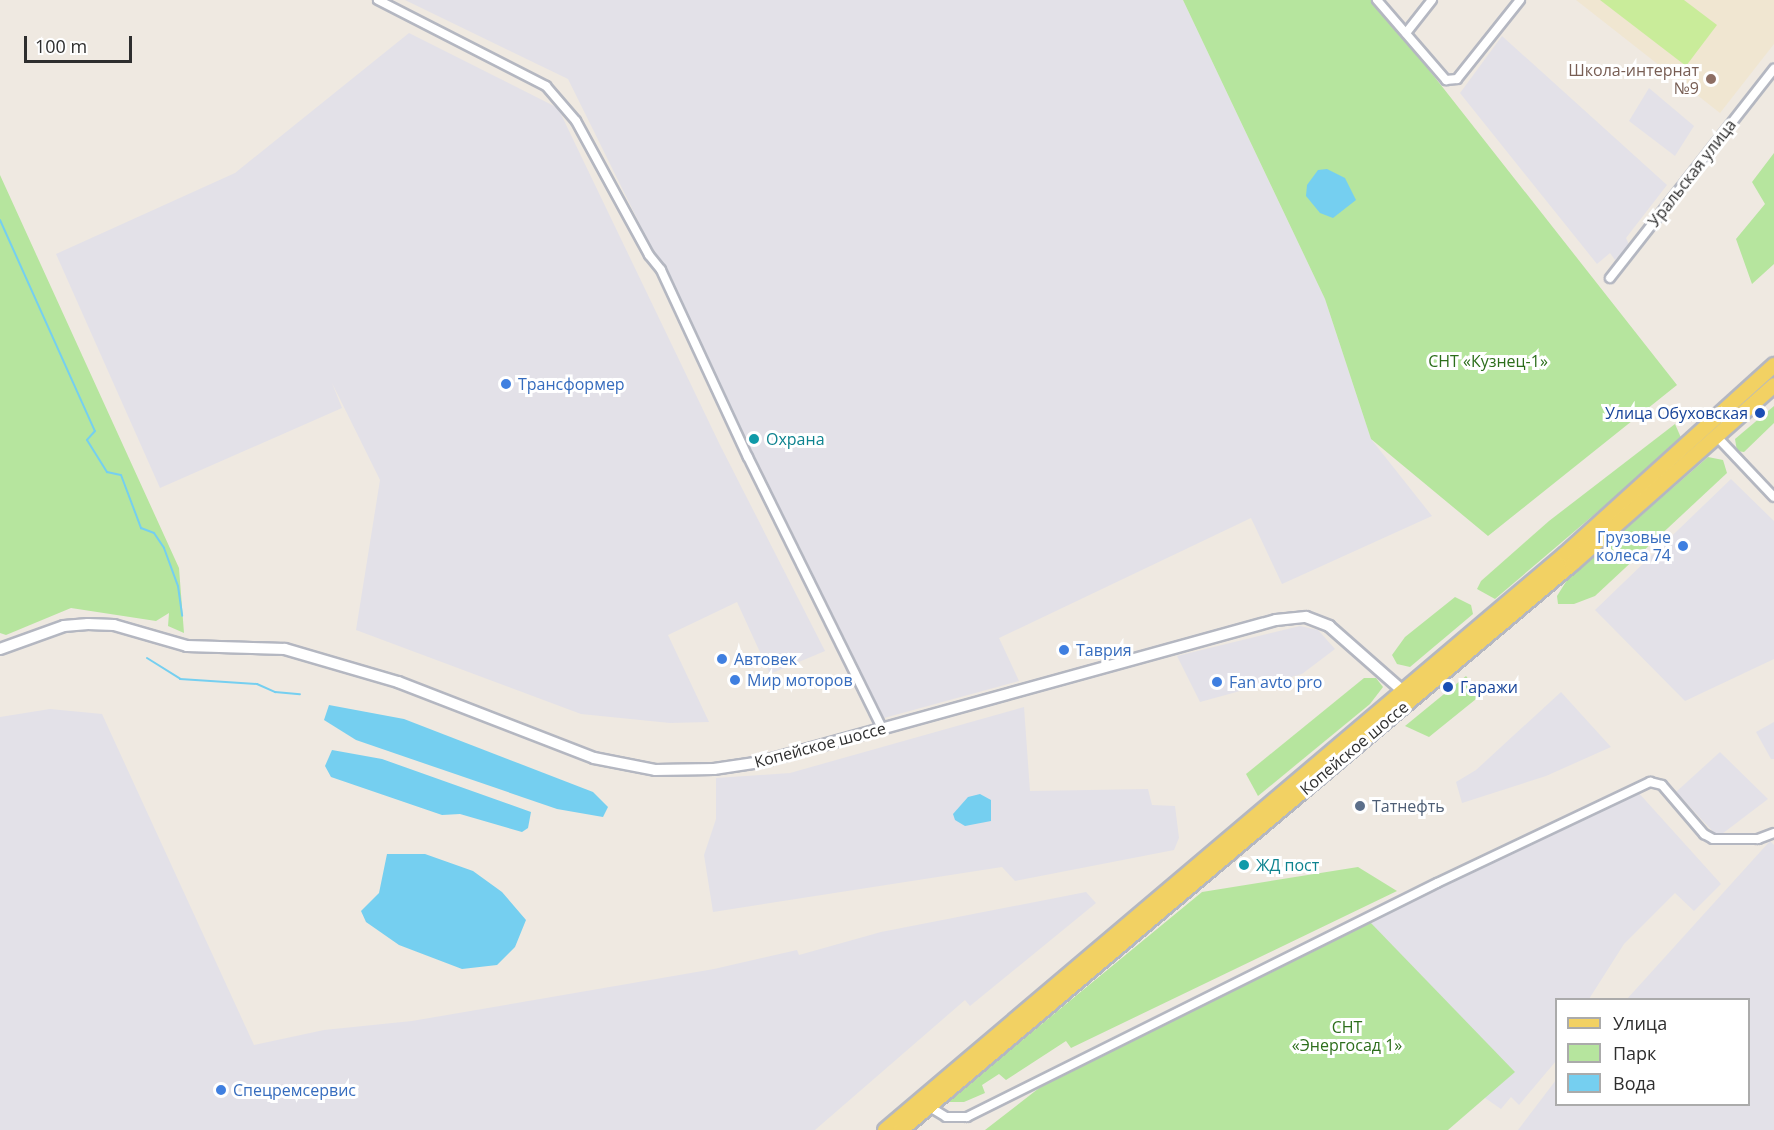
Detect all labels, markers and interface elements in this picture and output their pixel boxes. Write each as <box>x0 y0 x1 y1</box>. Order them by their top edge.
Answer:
scale bar <box>27 24 135 62</box>
text: 100 m <box>35 34 87 58</box>
place label: Школа-интернат №9 <box>1568 60 1699 98</box>
marker: Школа-интернат №9 <box>1704 72 1718 86</box>
street label: Уральская улица <box>1644 115 1740 231</box>
park label: СНТ «Кузнец-1» <box>1428 351 1548 371</box>
place label: Трансформер <box>518 374 625 394</box>
marker: Трансформер <box>499 377 513 391</box>
place label: Улица Обуховская <box>1605 403 1748 423</box>
marker: Улица Обуховская <box>1753 406 1767 420</box>
place label: Охрана <box>766 429 825 449</box>
marker: Охрана <box>747 432 761 446</box>
place label: Грузовые колеса 74 <box>1596 527 1671 565</box>
marker: Грузовые колеса 74 <box>1676 539 1690 553</box>
place label: Таврия <box>1076 640 1132 660</box>
marker: Таврия <box>1057 643 1071 657</box>
place label: Автовек <box>734 649 797 669</box>
marker: Автовек <box>715 652 729 666</box>
place label: Мир моторов <box>747 670 853 690</box>
place label: Fan avto pro <box>1229 672 1322 692</box>
marker: Мир моторов <box>728 673 742 687</box>
marker: Fan avto pro <box>1210 675 1224 689</box>
place label: Гаражи <box>1460 677 1518 697</box>
marker: Гаражи <box>1441 680 1455 694</box>
street label: Копейское шоссе <box>1296 697 1412 799</box>
street label: Копейское шоссе <box>752 718 888 772</box>
place label: Татнефть <box>1372 796 1445 816</box>
marker: Татнефть <box>1353 799 1367 813</box>
place label: ЖД пост <box>1256 855 1319 875</box>
marker: ЖД пост <box>1237 858 1251 872</box>
legend <box>1555 998 1750 1106</box>
text: Улица <box>1613 1011 1667 1035</box>
park label: СНТ «Энергосад 1» <box>1292 1017 1402 1055</box>
text: Парк <box>1613 1041 1656 1065</box>
text: Вода <box>1613 1071 1656 1095</box>
place label: Спецремсервис <box>233 1080 356 1100</box>
marker: Спецремсервис <box>214 1083 228 1097</box>

